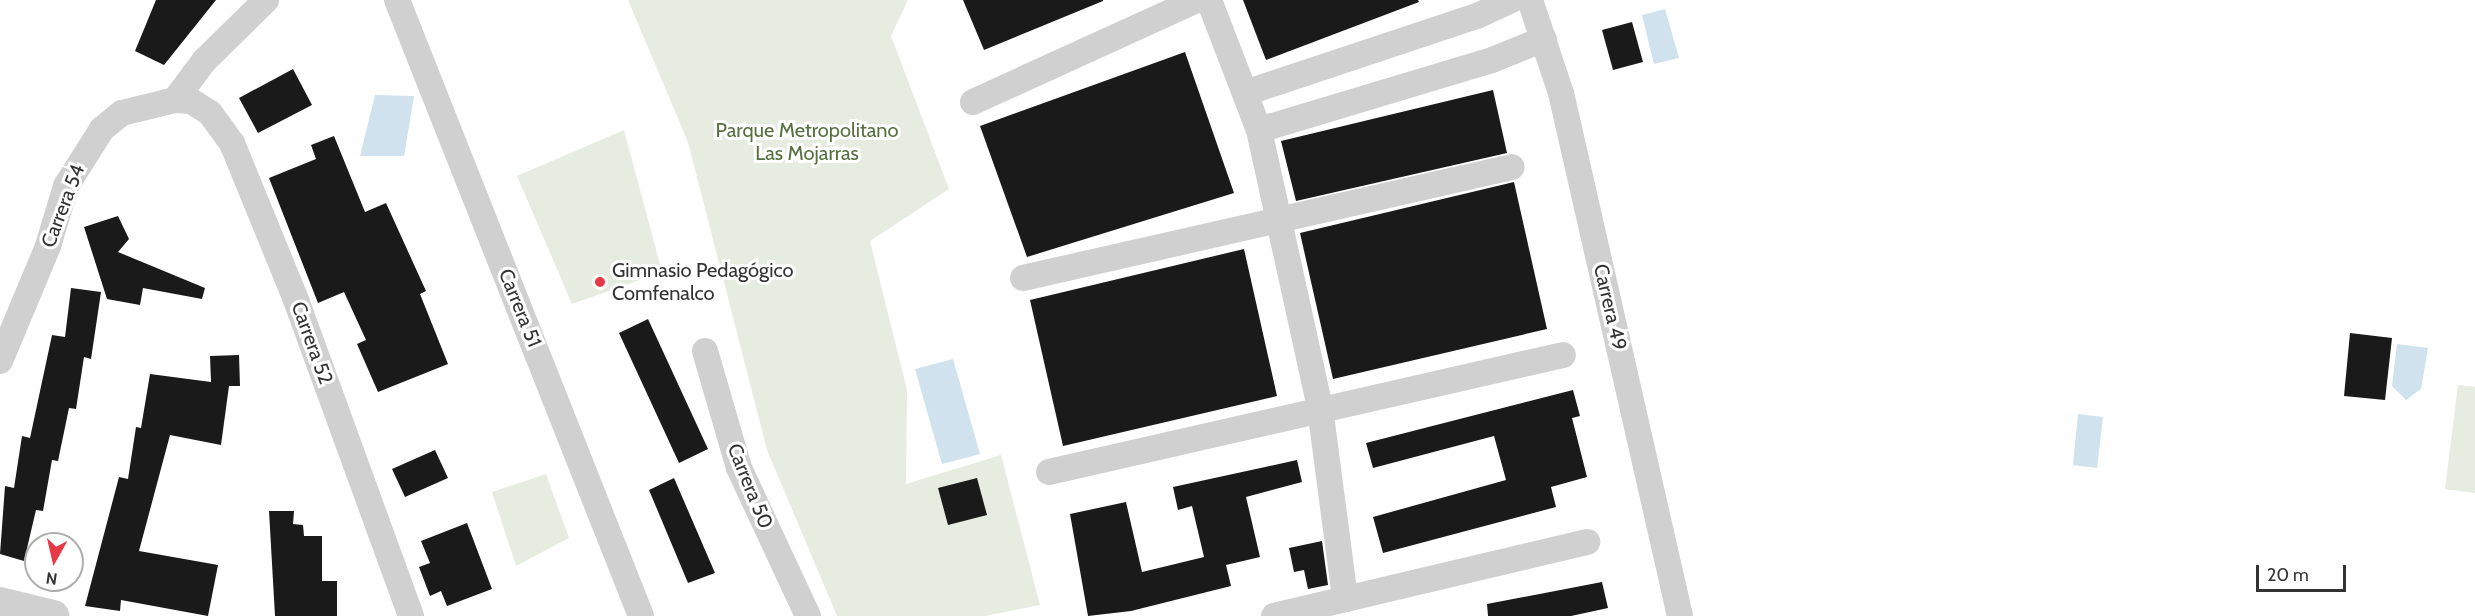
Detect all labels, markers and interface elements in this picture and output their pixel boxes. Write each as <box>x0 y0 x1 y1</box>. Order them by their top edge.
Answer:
park label: Parque Metropolitano Las Mojarras <box>716 119 898 166</box>
street label: Carrera 54 <box>36 161 90 251</box>
place label: Gimnasio Pedagógico Comfenalco <box>612 258 793 305</box>
street label: Carrera 49 <box>1588 262 1632 352</box>
street label: Carrera 51 <box>493 265 547 351</box>
marker: Gimnasio Pedagógico Comfenalco <box>593 275 607 289</box>
street label: Carrera 52 <box>286 298 338 388</box>
street label: Carrera 50 <box>722 440 778 532</box>
north arrow <box>24 532 84 592</box>
scale bar <box>2259 553 2349 591</box>
text: 20 m <box>2267 564 2309 586</box>
text: N <box>45 568 59 589</box>

